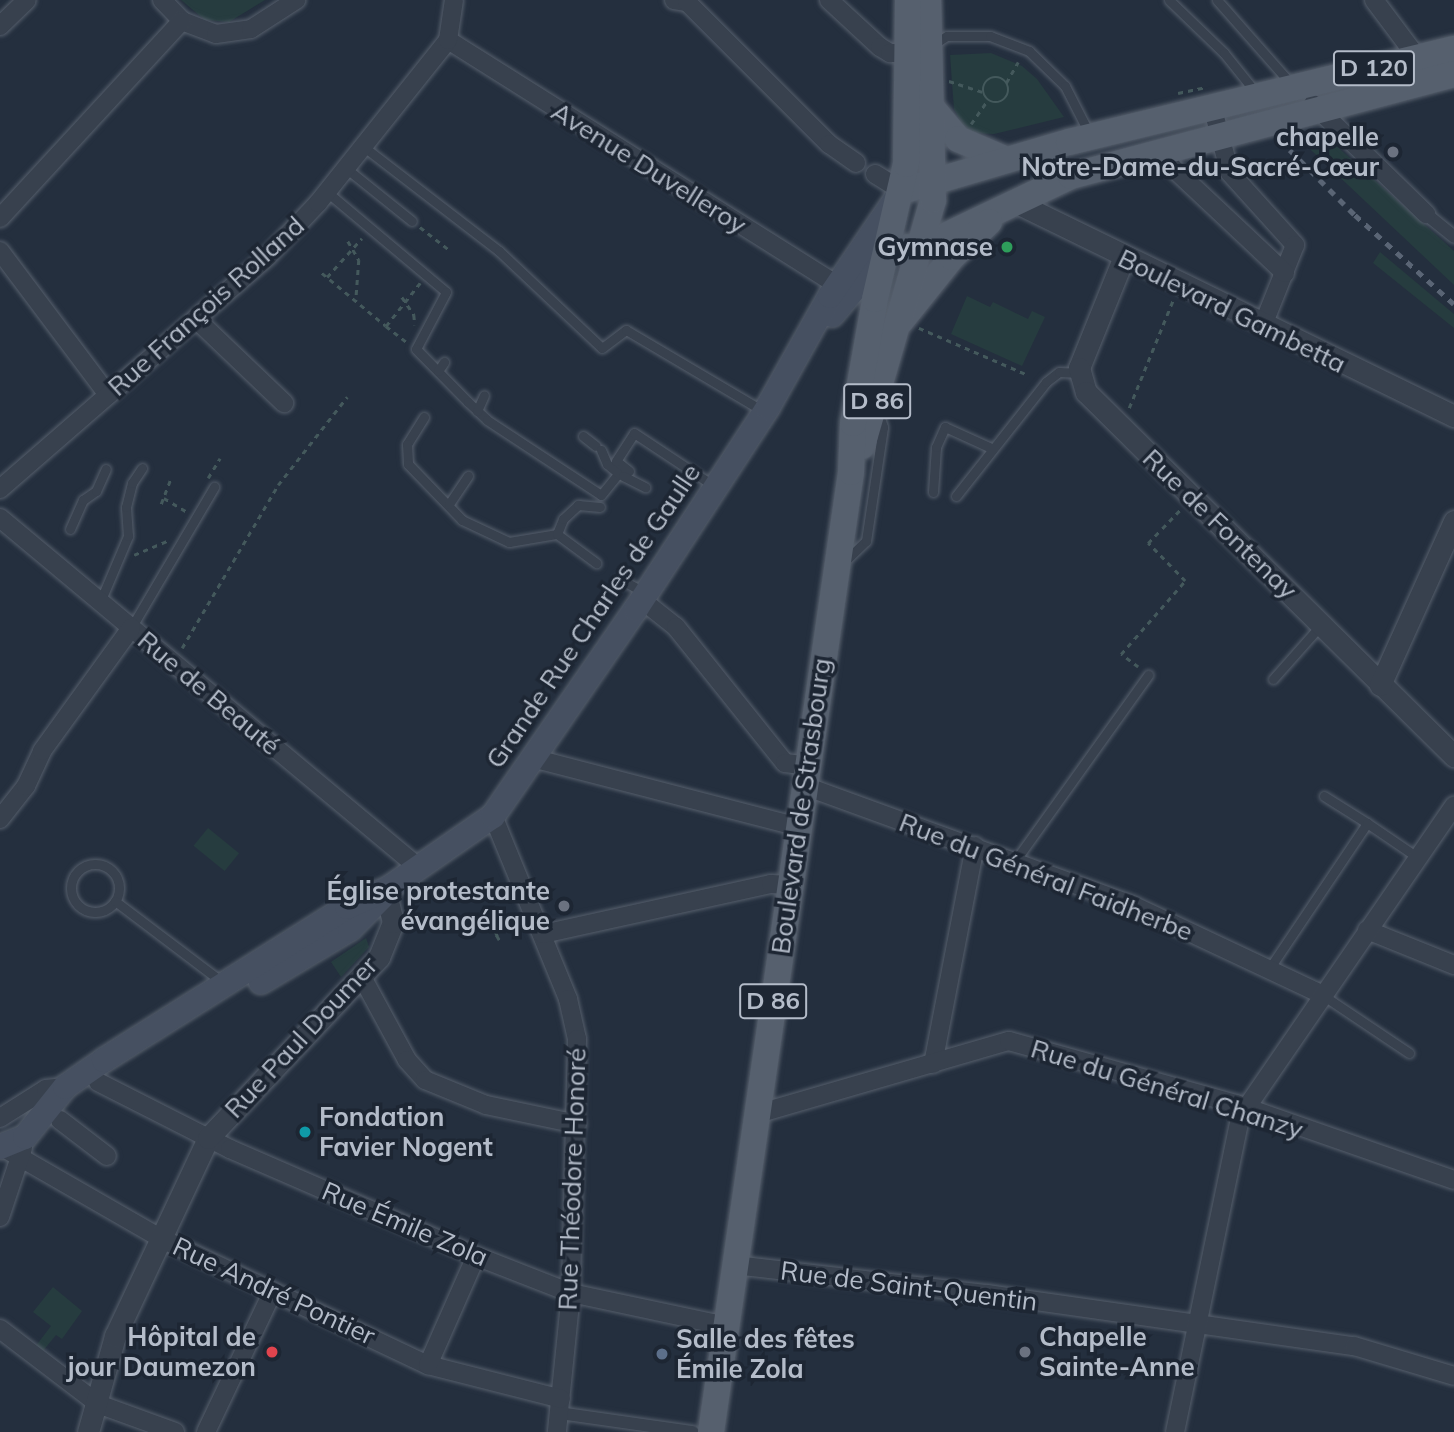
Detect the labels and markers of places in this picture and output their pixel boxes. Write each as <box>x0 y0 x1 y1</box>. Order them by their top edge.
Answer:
place label: chapelle Notre-Dame-du-Sacré-Cœur <box>1021 121 1379 182</box>
marker: chapelle Notre-Dame-du-Sacré-Cœur <box>1385 144 1401 160</box>
place label: Gymnase <box>877 231 993 263</box>
marker: Gymnase <box>999 239 1015 255</box>
place label: Église protestante évangélique <box>327 875 550 936</box>
marker: Église protestante évangélique <box>556 898 572 914</box>
place label: Fondation Favier Nogent <box>319 1101 493 1162</box>
marker: Fondation Favier Nogent <box>297 1124 313 1140</box>
place label: Hôpital de jour Daumezon <box>68 1321 256 1382</box>
place label: Chapelle Sainte-Anne <box>1039 1321 1195 1382</box>
place label: Salle des fêtes Émile Zola <box>676 1323 855 1384</box>
marker: Hôpital de jour Daumezon <box>262 1342 282 1362</box>
marker: Chapelle Sainte-Anne <box>1017 1344 1033 1360</box>
marker: Salle des fêtes Émile Zola <box>654 1346 670 1362</box>

